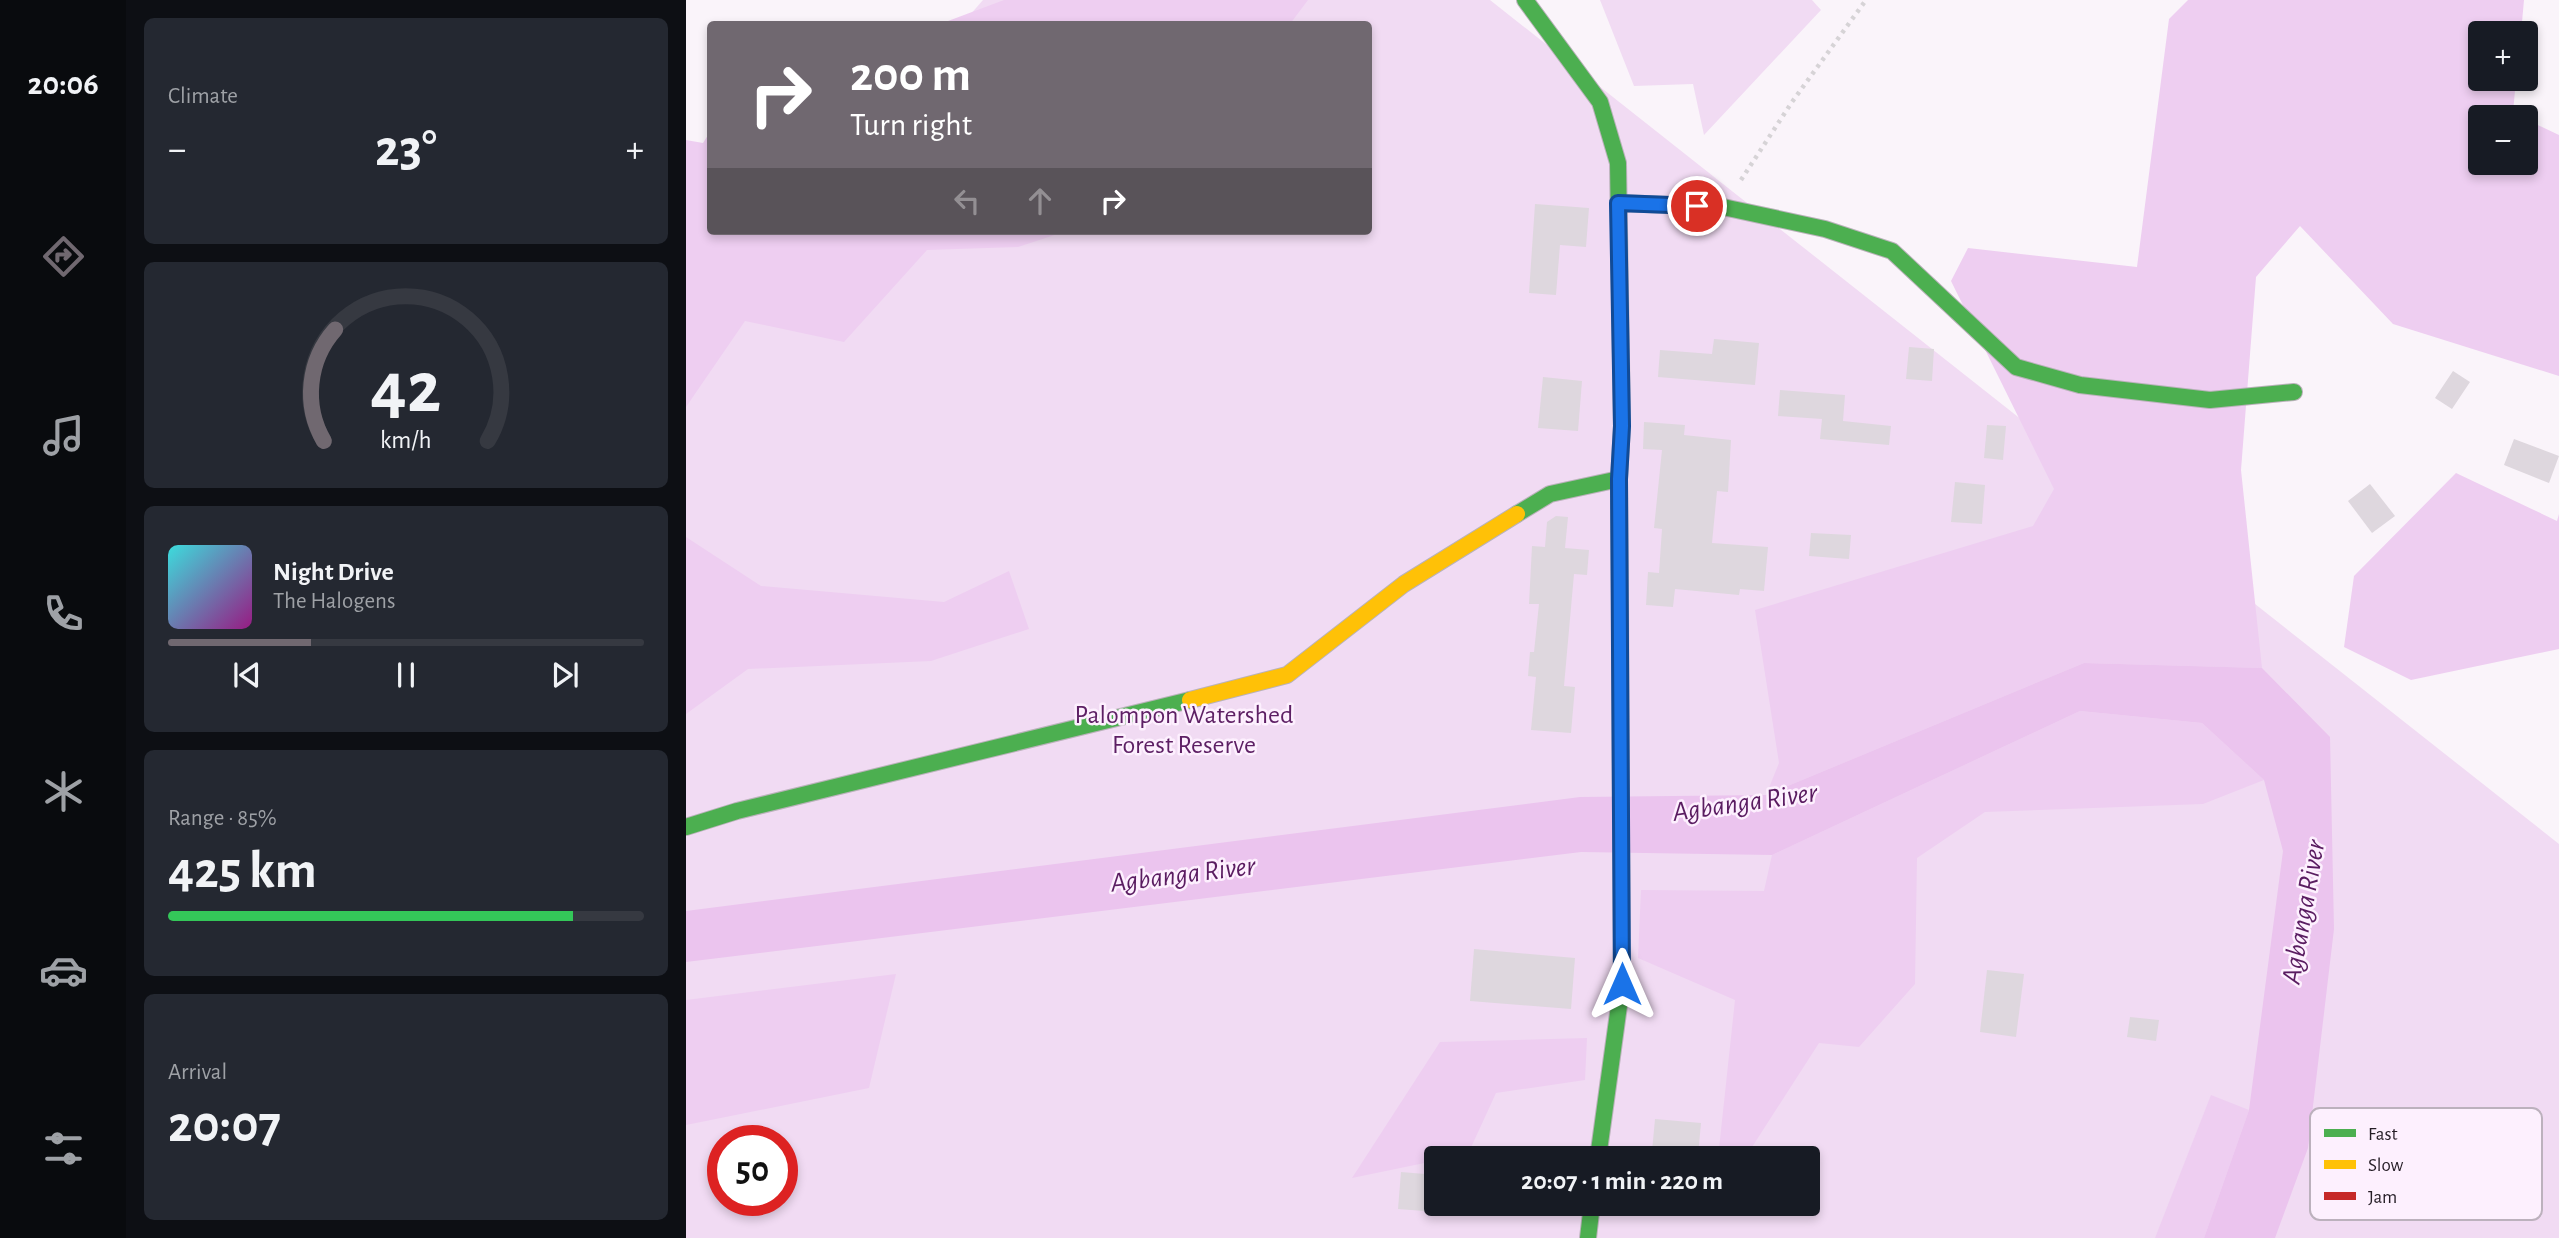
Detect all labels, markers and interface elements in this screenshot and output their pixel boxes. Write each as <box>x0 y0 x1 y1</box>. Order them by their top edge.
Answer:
map controls <box>2468 21 2538 175</box>
button: + <box>2468 21 2538 91</box>
icon: right <box>735 49 826 140</box>
text: 200 m <box>850 51 971 100</box>
text: 20:06 <box>27 68 99 100</box>
text: Climate <box>168 85 238 108</box>
button: − <box>2468 105 2538 175</box>
text: Turn right <box>850 109 972 141</box>
text: 23° <box>375 123 437 175</box>
text: − <box>168 131 186 169</box>
text: + <box>626 131 644 169</box>
pin <box>1667 176 1727 236</box>
icon: left <box>948 182 986 220</box>
icon: ahead <box>1021 182 1059 220</box>
icon: right <box>1094 182 1132 220</box>
icon: arrive <box>1678 187 1716 225</box>
icon: directions <box>39 232 88 281</box>
text: 42 <box>371 353 441 426</box>
icon: music <box>39 411 88 460</box>
text: km/h <box>380 428 432 453</box>
text: Night Drive <box>273 559 394 585</box>
icon: phone <box>39 589 88 638</box>
text: The Halogens <box>273 590 395 613</box>
icon: previous <box>228 656 266 694</box>
icon: pause <box>387 656 425 694</box>
icon: next <box>546 656 584 694</box>
park label: Palompon Watershed Forest Reserve <box>1075 702 1293 758</box>
icon: climate <box>39 767 88 816</box>
water label: Agbanga River <box>1670 779 1820 827</box>
text: Range · 85% <box>168 807 277 830</box>
water label: Agbanga River <box>2277 837 2331 987</box>
text: 425 km <box>168 845 317 897</box>
water label: Agbanga River <box>1108 852 1258 898</box>
icon: car <box>39 946 88 995</box>
position arrow <box>1585 947 1659 1021</box>
text: Arrival <box>168 1061 227 1084</box>
text: 20:07 <box>168 1099 281 1151</box>
legend <box>2310 1108 2542 1220</box>
icon: filters <box>39 1124 88 1173</box>
speed limit sign: 50 <box>707 1125 798 1216</box>
text: Fast <box>2368 1125 2398 1144</box>
text: Slow <box>2368 1156 2404 1175</box>
text: 20:07 · 1 min · 220 m <box>1521 1168 1723 1194</box>
text: Jam <box>2368 1188 2397 1207</box>

